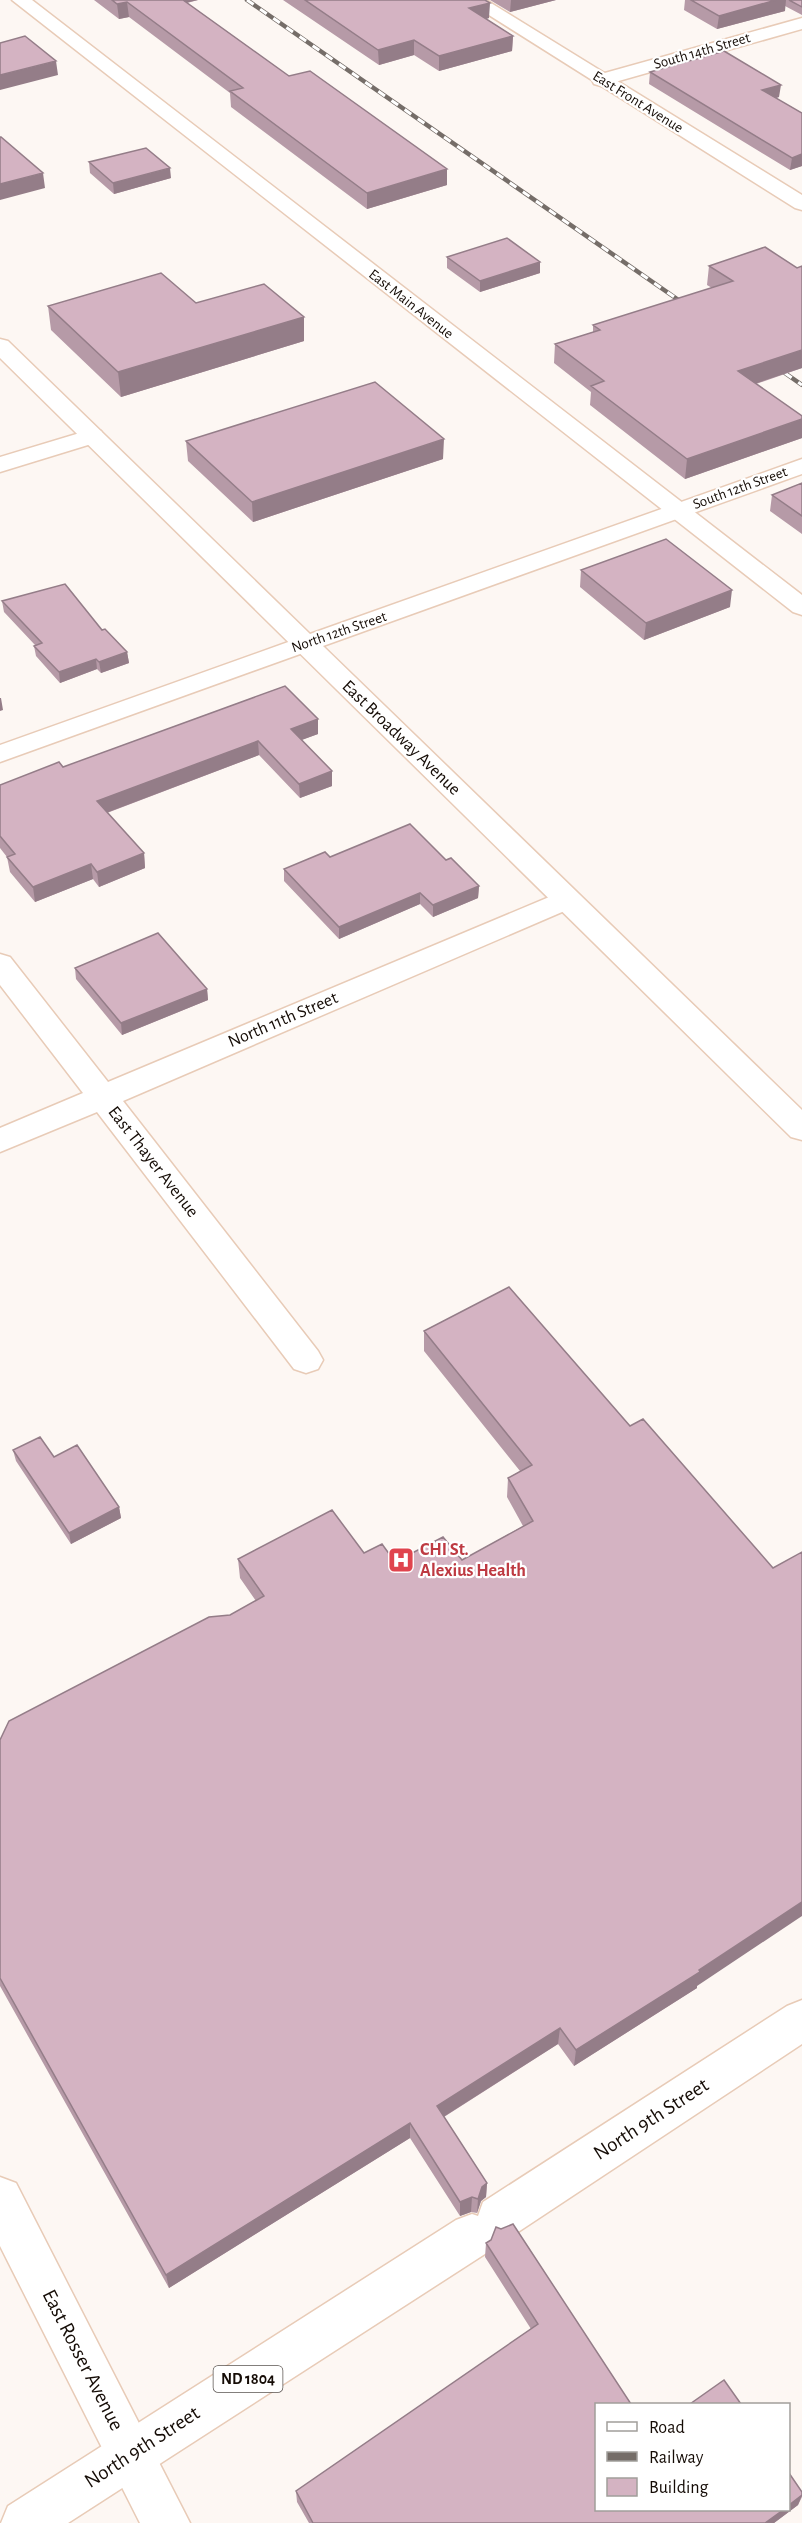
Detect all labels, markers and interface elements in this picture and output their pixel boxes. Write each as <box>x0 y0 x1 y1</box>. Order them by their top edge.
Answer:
street label: South 14th Street <box>652 30 752 72</box>
street label: East Front Avenue <box>590 68 686 136</box>
street label: East Main Avenue <box>366 266 456 342</box>
street label: South 12th Street <box>691 464 789 512</box>
street label: North 12th Street <box>290 609 389 655</box>
street label: East Broadway Avenue <box>338 677 464 799</box>
street label: North 11th Street <box>225 989 341 1051</box>
street label: East Thayer Avenue <box>104 1103 202 1221</box>
place label: CHI St. Alexius Health <box>420 1541 526 1580</box>
hospital icon: CHI St. Alexius Health <box>386 1545 416 1575</box>
street label: North 9th Street <box>590 2074 712 2164</box>
street label: East Rosser Avenue <box>38 2286 128 2434</box>
road number: ND 1804 <box>214 2366 282 2392</box>
street label: North 9th Street <box>81 2402 203 2492</box>
legend <box>595 2403 790 2511</box>
text: Road <box>649 2419 685 2437</box>
text: Railway <box>649 2449 704 2467</box>
text: Building <box>649 2479 709 2497</box>

